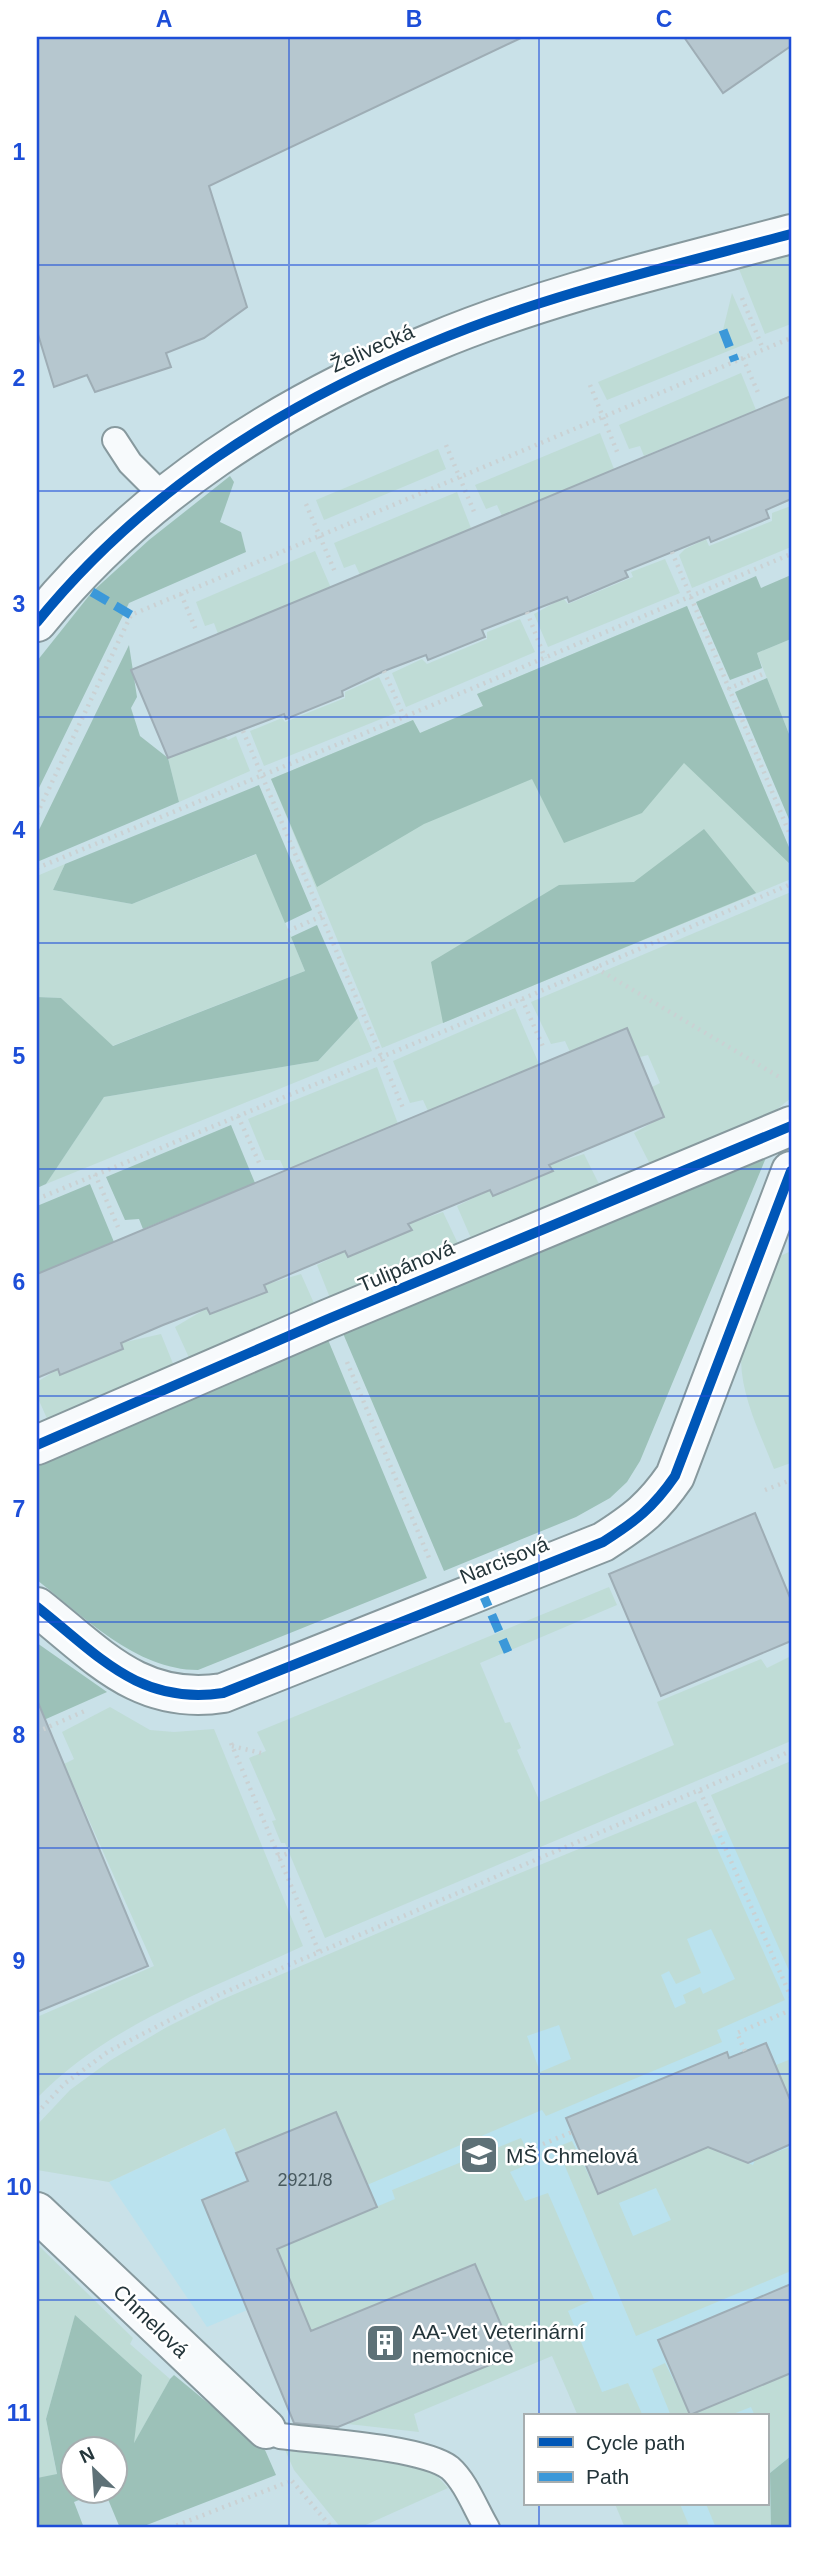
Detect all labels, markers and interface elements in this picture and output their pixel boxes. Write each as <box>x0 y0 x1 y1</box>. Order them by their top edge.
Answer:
text: A <box>156 6 172 32</box>
text: B <box>406 6 422 32</box>
text: C <box>656 6 672 32</box>
text: 1 <box>13 139 26 165</box>
street label: Želivecká <box>327 319 417 377</box>
text: 2 <box>13 365 25 391</box>
text: 3 <box>13 591 25 617</box>
text: 4 <box>13 817 26 843</box>
text: 5 <box>13 1043 26 1069</box>
street label: Tulipánová <box>355 1235 458 1297</box>
text: 6 <box>13 1269 25 1295</box>
text: 7 <box>13 1496 25 1522</box>
street label: Narcisová <box>456 1532 552 1588</box>
text: 8 <box>13 1722 26 1748</box>
text: 9 <box>13 1948 25 1974</box>
school or university icon: MŠ Chmelová <box>458 2134 500 2176</box>
place label: MŠ Chmelová <box>506 2144 638 2167</box>
house number: 2921/8 <box>277 2170 333 2190</box>
text: 10 <box>6 2174 32 2200</box>
street label: Chmelová <box>109 2280 193 2362</box>
place label: AA-Vet Veterinární nemocnice <box>412 2320 585 2367</box>
building icon: AA-Vet Veterinární nemocnice <box>364 2322 406 2364</box>
text: 11 <box>7 2400 31 2426</box>
legend <box>524 2414 768 2506</box>
text: Cycle path <box>586 2431 685 2454</box>
north arrow <box>60 2436 130 2506</box>
text: N <box>76 2443 98 2467</box>
text: Path <box>586 2465 629 2488</box>

